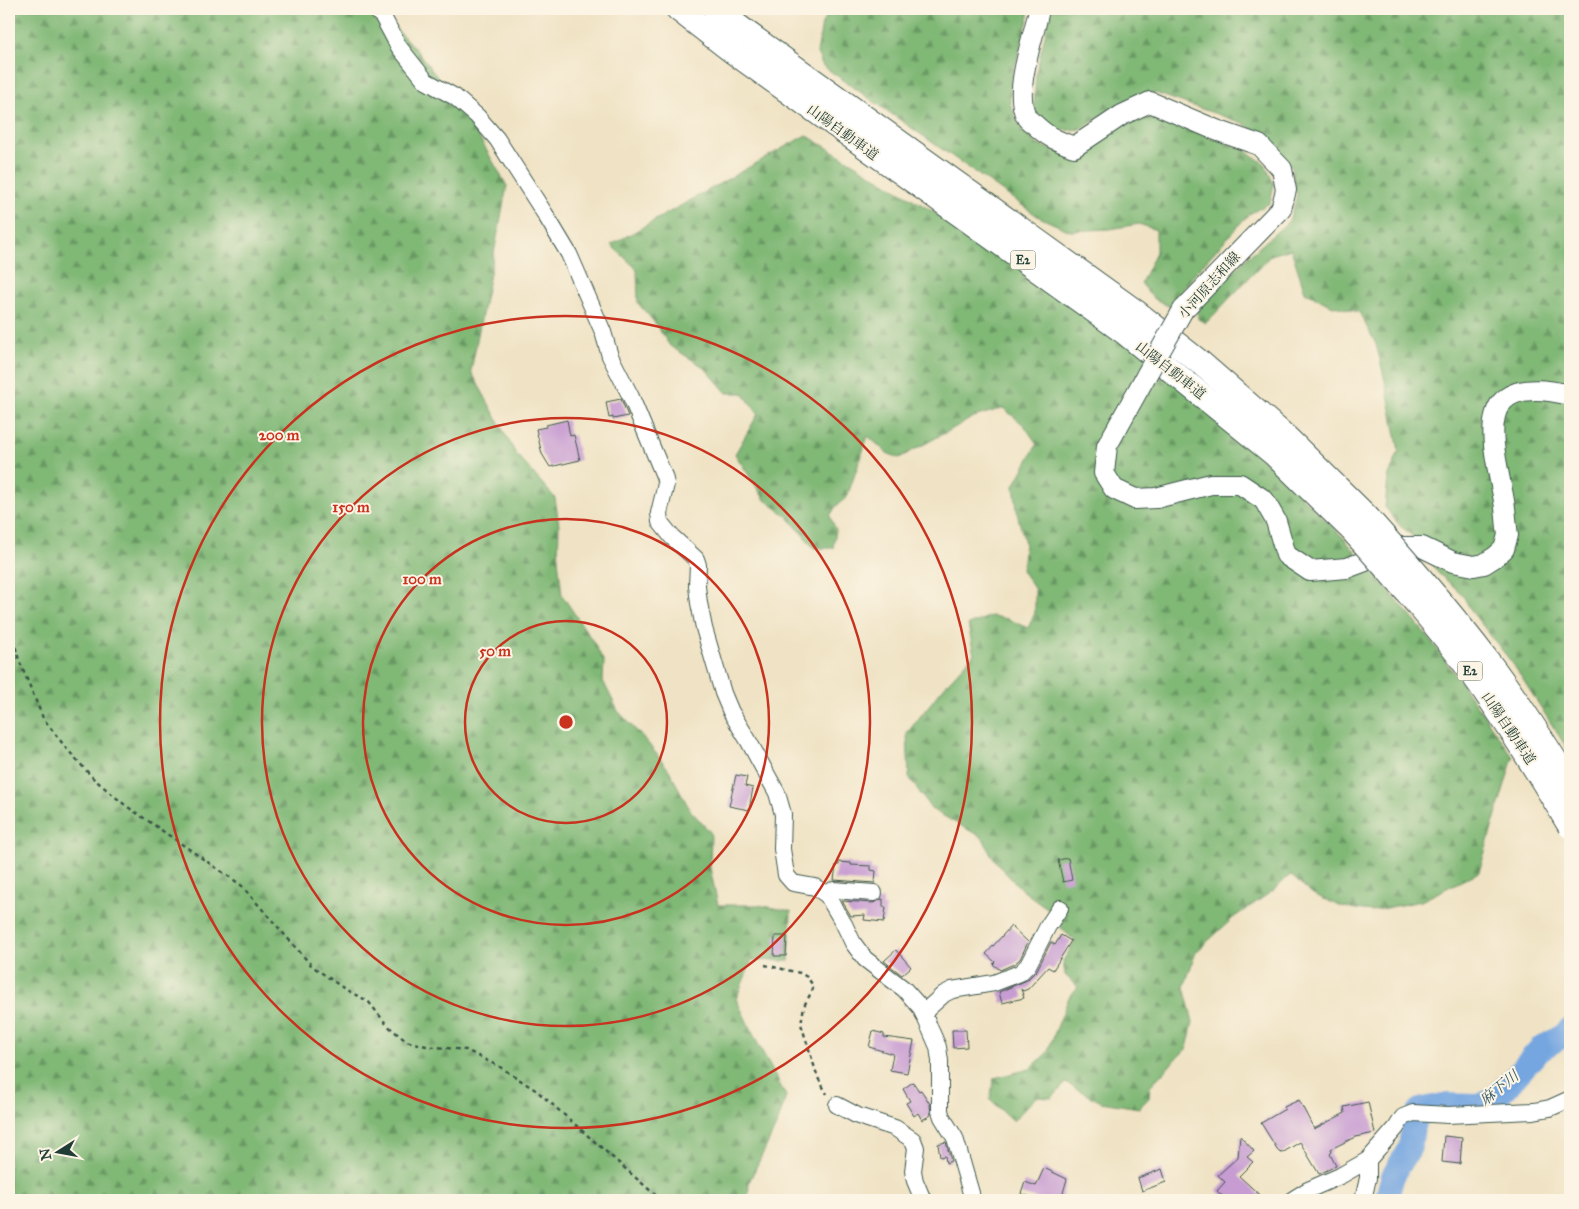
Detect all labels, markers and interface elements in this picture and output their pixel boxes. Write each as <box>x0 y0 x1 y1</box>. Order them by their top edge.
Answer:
street label: 山陽自動車道 <box>804 101 882 164</box>
street label: 小河原志和線 <box>1175 248 1244 322</box>
road number: E2 <box>1010 250 1036 270</box>
street label: 山陽自動車道 <box>1132 338 1209 403</box>
text: 200 m <box>259 426 300 444</box>
text: 150 m <box>332 498 370 516</box>
text: 100 m <box>402 570 442 588</box>
text: 50 m <box>479 642 511 660</box>
road number: E2 <box>1458 661 1482 680</box>
street label: 山陽自動車道 <box>1478 689 1539 768</box>
centre of rings <box>557 713 575 731</box>
water label: 麻下川 <box>1476 1066 1524 1109</box>
north arrow <box>32 1126 82 1176</box>
text: N <box>36 1147 55 1162</box>

